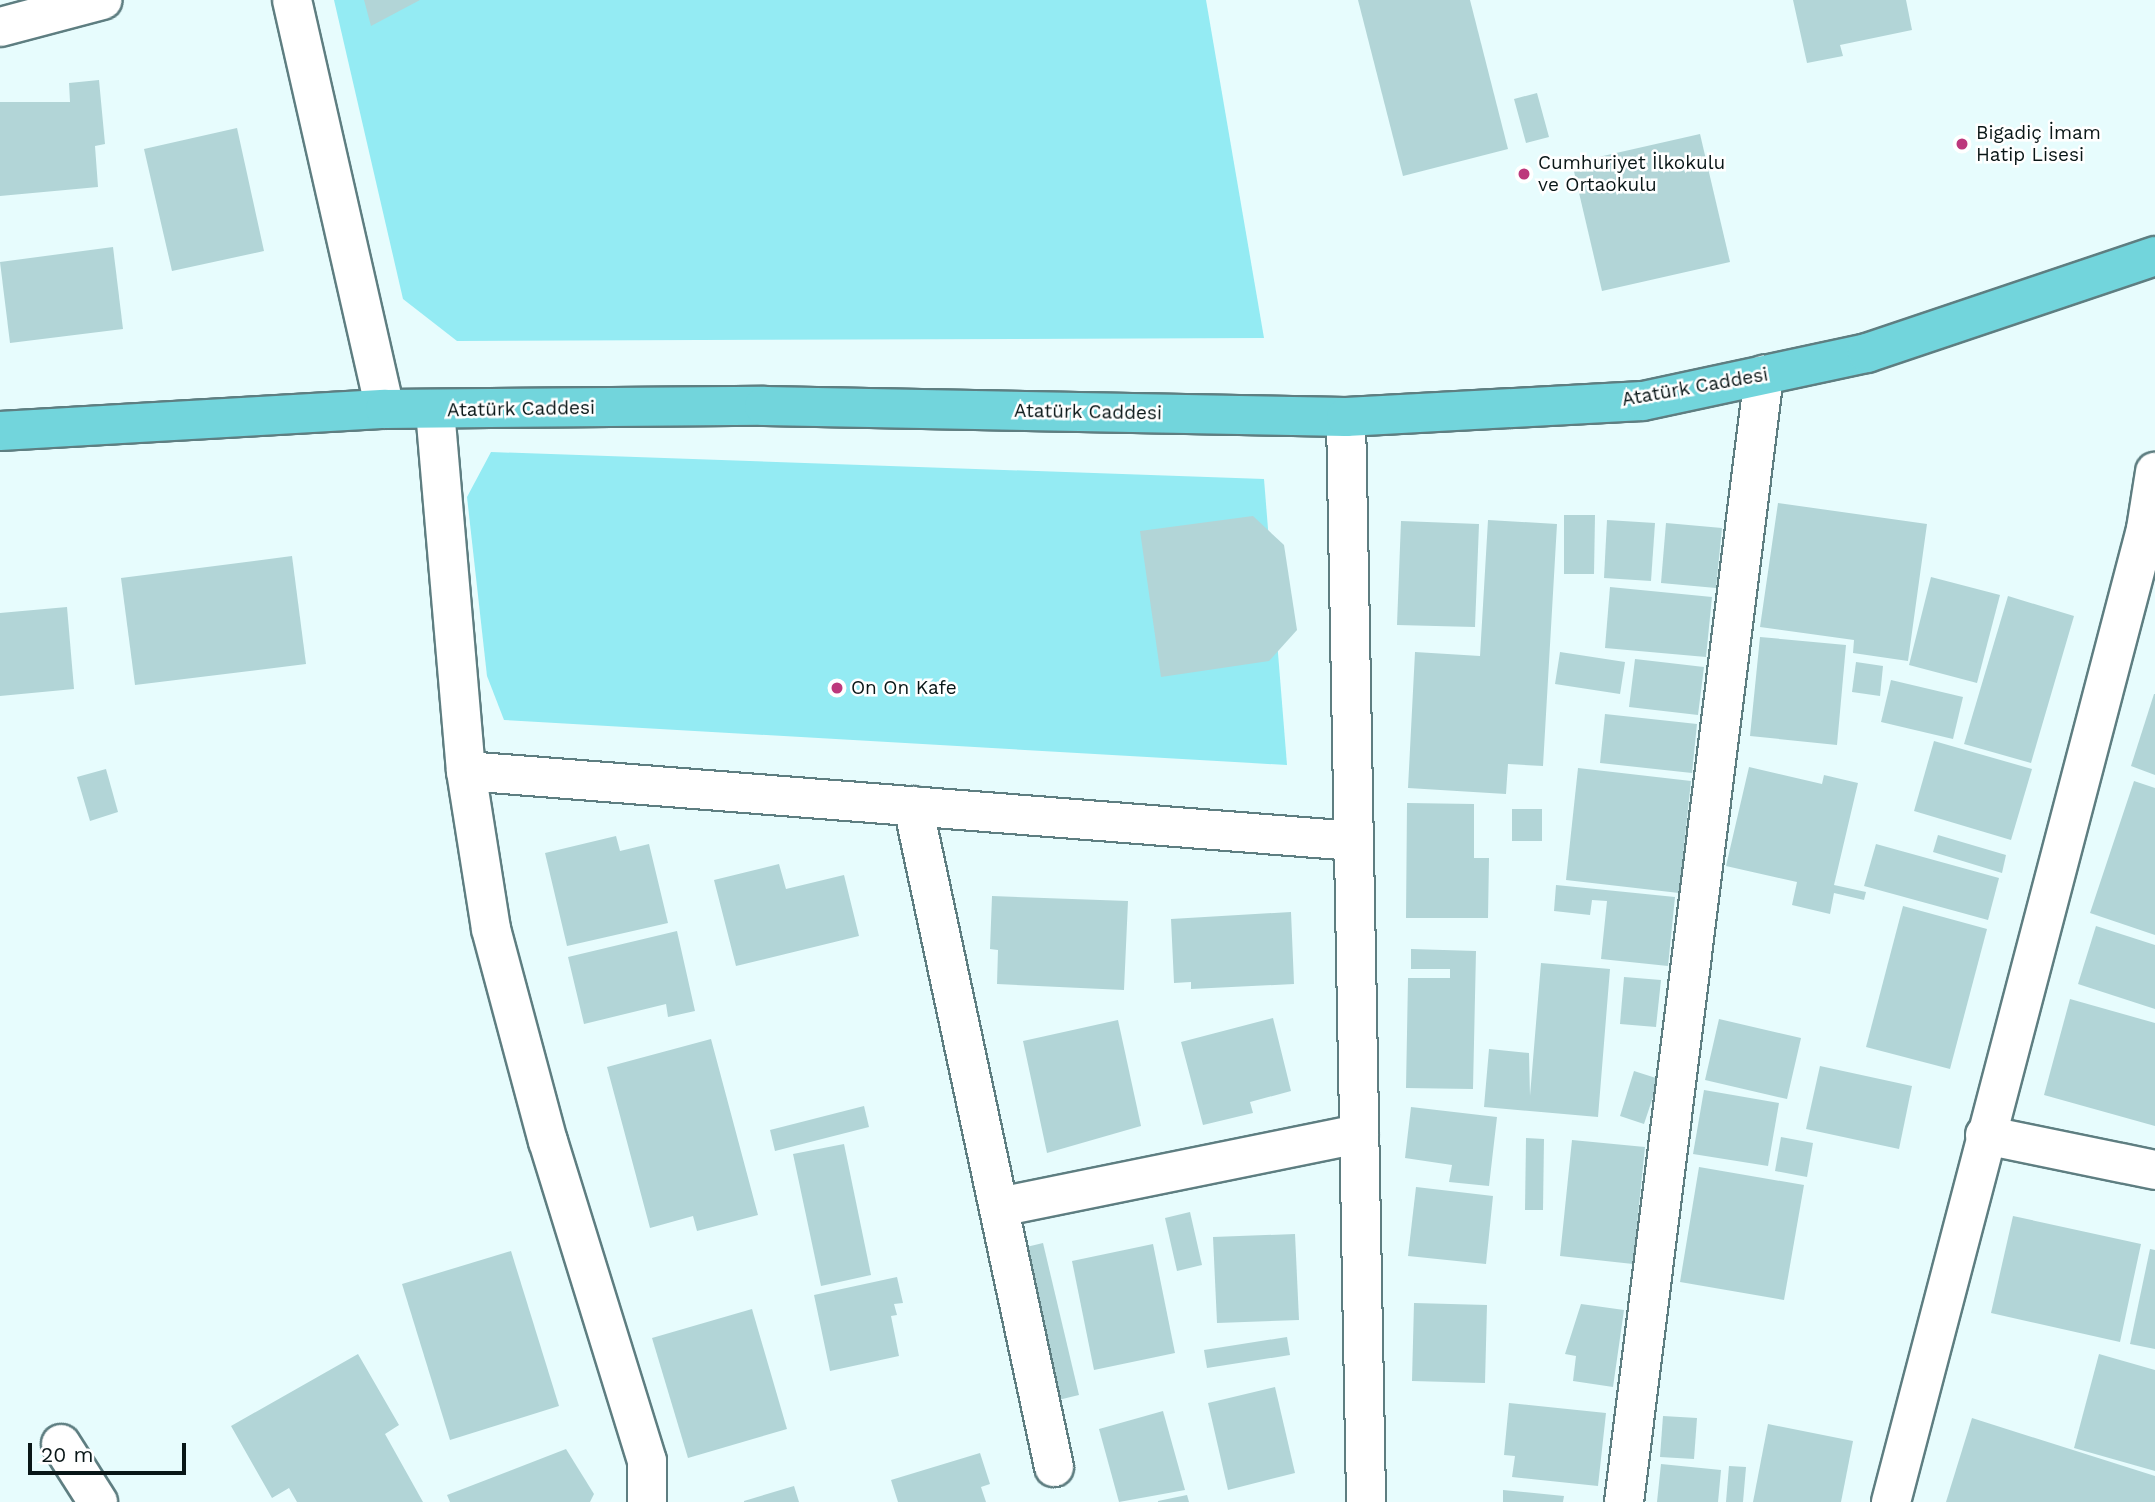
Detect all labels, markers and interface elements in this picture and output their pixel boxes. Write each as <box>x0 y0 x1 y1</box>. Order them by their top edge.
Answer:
place label: Bigadiç İmam Hatip Lisesi <box>1976 122 2101 166</box>
marker: Bigadiç İmam Hatip Lisesi <box>1954 136 1970 152</box>
place label: Cumhuriyet İlkokulu ve Ortaokulu <box>1538 152 1725 196</box>
marker: Cumhuriyet İlkokulu ve Ortaokulu <box>1516 166 1532 182</box>
street label: Atatürk Caddesi <box>1620 363 1770 411</box>
street label: Atatürk Caddesi <box>447 396 595 422</box>
street label: Atatürk Caddesi <box>1014 399 1162 425</box>
place label: On On Kafe <box>851 677 957 699</box>
marker: On On Kafe <box>829 680 845 696</box>
scale bar <box>32 1428 189 1472</box>
text: 20 m <box>41 1442 93 1467</box>

